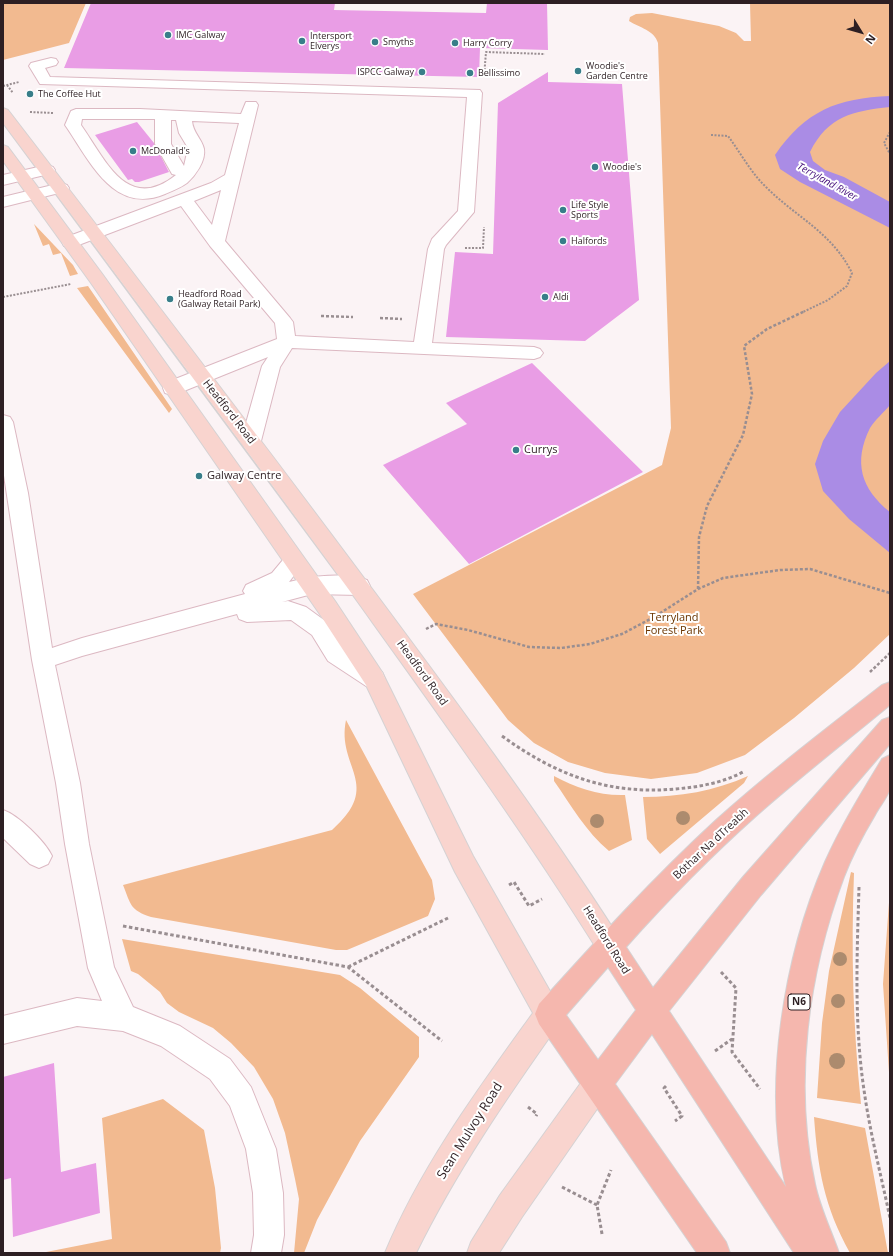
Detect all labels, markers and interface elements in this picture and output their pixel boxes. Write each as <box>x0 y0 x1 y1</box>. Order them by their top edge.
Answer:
north arrow <box>841 12 881 52</box>
marker: IMC Galway <box>163 30 173 40</box>
place label: IMC Galway <box>176 30 225 40</box>
place label: Intersport Elverys <box>310 31 352 52</box>
text: N <box>862 31 880 48</box>
marker: Intersport Elverys <box>297 36 307 46</box>
marker: Smyths <box>370 37 380 47</box>
place label: Smyths <box>383 37 414 47</box>
marker: Harry Corry <box>450 38 460 48</box>
place label: Harry Corry <box>463 38 512 48</box>
place label: Woodie's Garden Centre <box>586 61 648 82</box>
marker: Woodie's Garden Centre <box>573 66 583 76</box>
place label: ISPCC Galway <box>357 67 414 77</box>
marker: ISPCC Galway <box>417 67 427 77</box>
marker: Bellissimo <box>465 68 475 78</box>
place label: Bellissimo <box>478 68 520 78</box>
marker: The Coffee Hut <box>25 89 35 99</box>
place label: The Coffee Hut <box>38 89 101 99</box>
marker: McDonald's <box>128 146 138 156</box>
place label: McDonald's <box>141 146 190 156</box>
water label: Terryland River <box>795 161 859 203</box>
marker: Woodie's <box>590 162 600 172</box>
place label: Woodie's <box>603 162 641 172</box>
place label: Life Style Sports <box>571 200 608 221</box>
marker: Life Style Sports <box>558 205 568 215</box>
marker: Halfords <box>558 236 568 246</box>
place label: Halfords <box>571 236 607 246</box>
place label: Headford Road (Galway Retail Park) <box>178 289 260 310</box>
marker: Aldi <box>540 292 550 302</box>
place label: Aldi <box>553 292 569 302</box>
marker: Headford Road (Galway Retail Park) <box>165 294 175 304</box>
street label: Headford Road <box>200 377 258 447</box>
place label: Currys <box>524 443 557 457</box>
marker: Currys <box>511 445 521 455</box>
place label: Galway Centre <box>207 469 281 483</box>
marker: Galway Centre <box>194 471 204 481</box>
park label: Terryland Forest Park <box>645 611 703 637</box>
street label: Headford Road <box>394 638 450 708</box>
street label: Bóthar Na dTreabh <box>671 806 751 882</box>
street label: Headford Road <box>580 904 632 976</box>
road number: N6 <box>788 994 810 1010</box>
street label: Sean Mulvoy Road <box>434 1080 506 1182</box>

